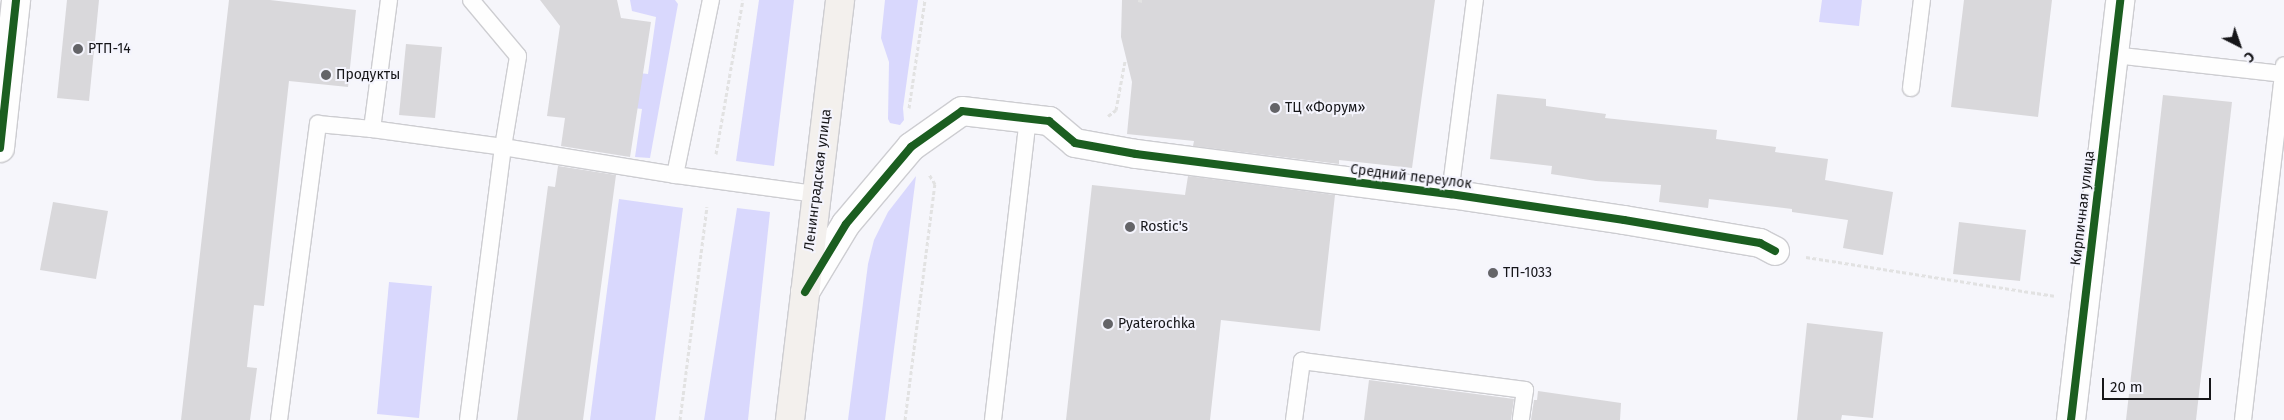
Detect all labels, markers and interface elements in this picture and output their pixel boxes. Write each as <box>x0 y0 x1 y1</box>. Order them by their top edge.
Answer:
north arrow <box>2214 20 2264 70</box>
place label: РТП-14 <box>88 41 131 57</box>
marker: РТП-14 <box>72 43 84 55</box>
text: С <box>2241 48 2258 66</box>
place label: Продукты <box>336 67 400 83</box>
marker: Продукты <box>320 69 332 81</box>
place label: ТЦ «Форум» <box>1285 100 1365 116</box>
marker: ТЦ «Форум» <box>1269 102 1281 114</box>
street label: Ленинградская улица <box>801 108 835 252</box>
street label: Кирпичная улица <box>2068 150 2098 266</box>
street label: Средний переулок <box>1349 161 1473 193</box>
place label: Rostic's <box>1140 219 1188 235</box>
marker: Rostic's <box>1124 221 1136 233</box>
place label: ТП-1033 <box>1503 265 1552 281</box>
marker: ТП-1033 <box>1487 267 1499 279</box>
place label: Pyaterochka <box>1118 316 1195 332</box>
marker: Pyaterochka <box>1102 318 1114 330</box>
scale bar <box>2104 368 2213 400</box>
text: 20 m <box>2110 378 2143 396</box>

